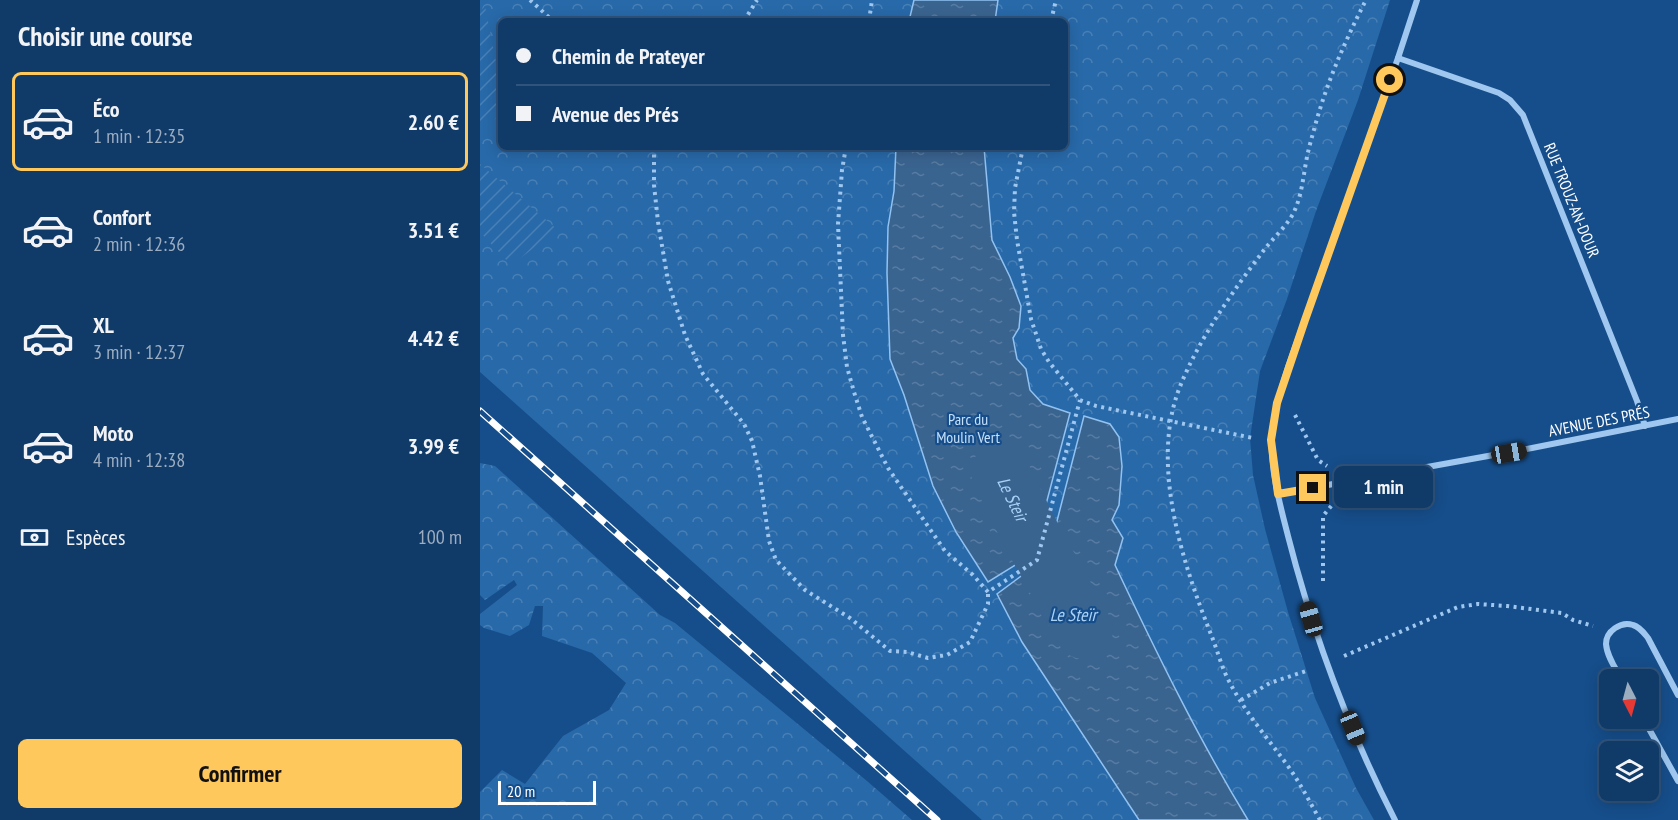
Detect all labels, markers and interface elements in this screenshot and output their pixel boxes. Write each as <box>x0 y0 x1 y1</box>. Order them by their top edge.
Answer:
text: Choisir une course <box>18 19 193 53</box>
text: Chemin de Prateyer <box>552 42 705 70</box>
route start <box>1376 66 1403 93</box>
icon: car <box>21 95 75 149</box>
text: Éco <box>93 95 120 123</box>
text: Avenue des Prés <box>552 100 679 128</box>
text: 2.60 € <box>408 108 459 136</box>
text: 1 min · 12:35 <box>93 123 185 149</box>
street label: RUE TROUZ-AN-DOUR <box>1540 140 1604 261</box>
icon: car <box>21 203 75 257</box>
text: Confort <box>93 203 151 231</box>
text: 3.51 € <box>408 216 459 244</box>
text: 2 min · 12:36 <box>93 231 185 257</box>
icon: car <box>21 311 75 365</box>
text: XL <box>93 311 114 339</box>
text: 4.42 € <box>408 324 459 352</box>
text: 3 min · 12:37 <box>93 339 185 365</box>
street label: AVENUE DES PRÉS <box>1547 401 1651 441</box>
park label: Parc du Moulin Vert <box>936 409 1000 447</box>
icon: car <box>21 419 75 473</box>
text: Moto <box>93 419 134 447</box>
text: 3.99 € <box>408 432 459 460</box>
car <box>1490 441 1528 465</box>
text: 4 min · 12:38 <box>93 447 185 473</box>
callout: 1 min <box>1334 467 1433 509</box>
water label: Le Steir <box>993 473 1035 528</box>
route end <box>1299 474 1326 501</box>
text: 1 min <box>1363 474 1404 500</box>
icon: cash <box>18 521 51 554</box>
text: Espèces <box>66 523 125 551</box>
text: 100 m <box>418 524 462 550</box>
car <box>1297 599 1325 639</box>
water label: Le Steïr <box>1050 603 1099 626</box>
north arrow <box>1599 669 1659 729</box>
map controls <box>1599 669 1659 801</box>
car <box>1338 708 1368 748</box>
button: Confirmer <box>18 739 462 808</box>
button: layers <box>1599 741 1659 801</box>
scale bar <box>498 778 596 806</box>
text: 20 m <box>507 781 535 801</box>

